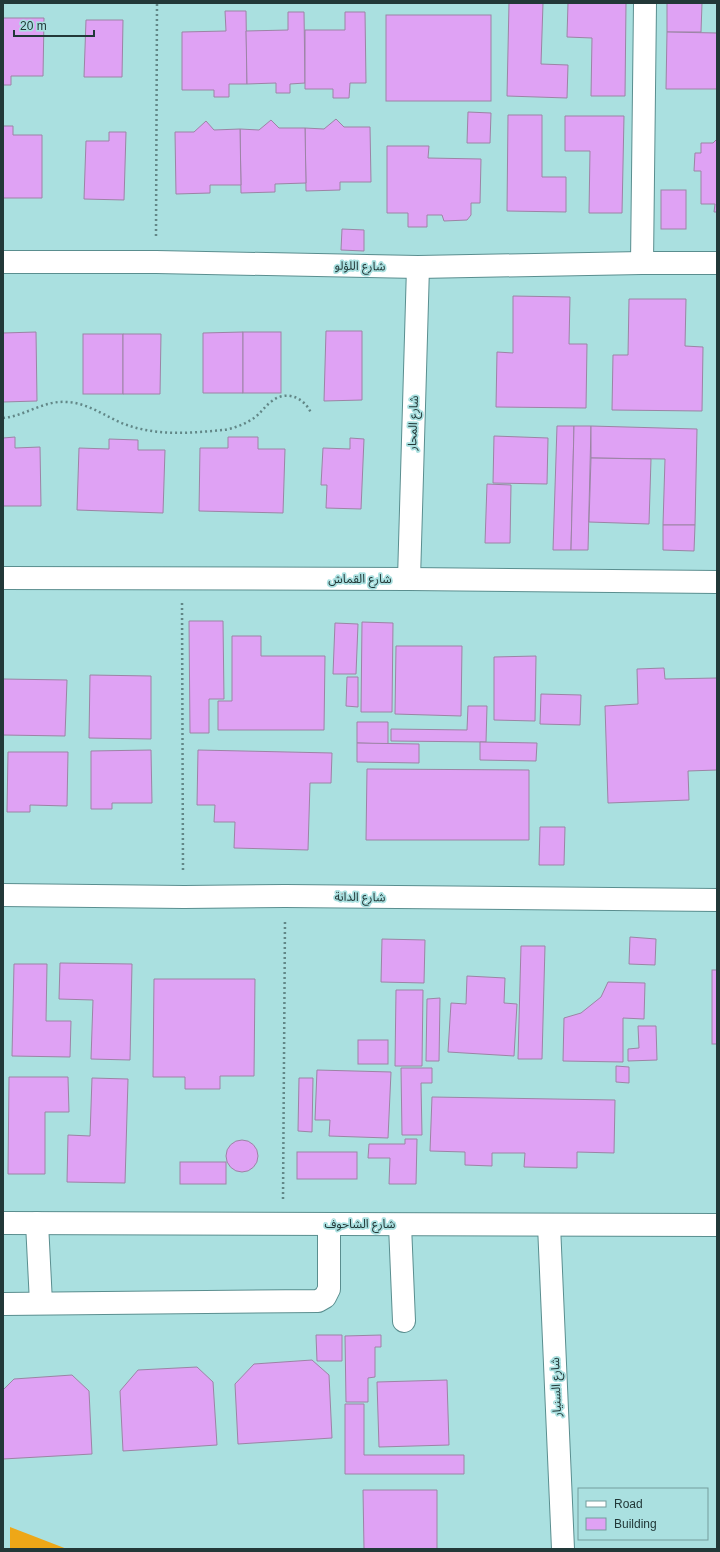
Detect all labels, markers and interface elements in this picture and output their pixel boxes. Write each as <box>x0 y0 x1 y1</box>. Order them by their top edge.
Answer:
scale bar <box>14 12 94 38</box>
text: 20 m <box>20 19 47 33</box>
street label: شارع اللؤلو <box>334 259 385 275</box>
street label: شارع المحار <box>405 395 423 452</box>
street label: شارع القماش <box>328 572 392 588</box>
street label: شارع الدانة <box>334 890 386 906</box>
street label: شارع الشاحوف <box>325 1217 395 1233</box>
street label: شارع السنيار <box>548 1357 566 1418</box>
legend <box>578 1488 708 1540</box>
text: Road <box>614 1497 643 1511</box>
text: Building <box>614 1517 657 1531</box>

